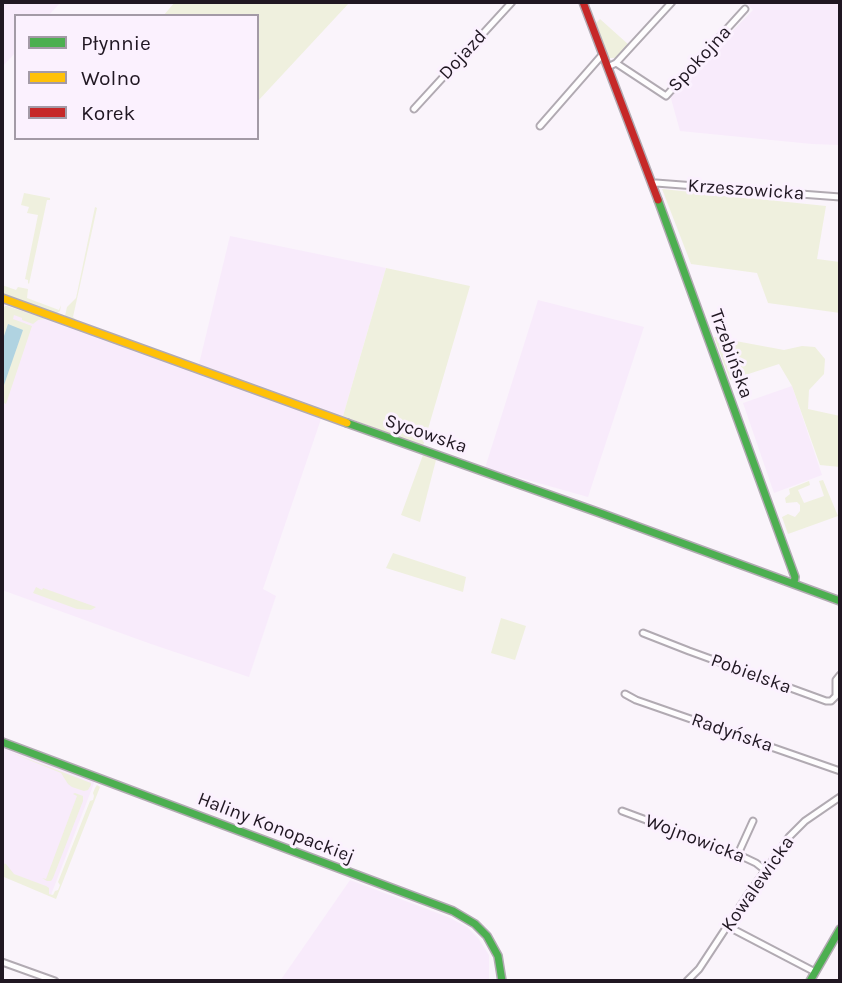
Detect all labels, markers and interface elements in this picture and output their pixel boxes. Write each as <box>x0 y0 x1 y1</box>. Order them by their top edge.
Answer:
legend <box>14 14 259 140</box>
street label: Spokojna <box>664 21 736 97</box>
street label: Dojazd <box>434 25 492 85</box>
text: Płynnie <box>81 31 151 55</box>
text: Wolno <box>81 66 141 90</box>
text: Korek <box>81 101 135 125</box>
street label: Krzeszowicka <box>687 175 805 205</box>
street label: Trzebińska <box>704 306 758 402</box>
street label: Sycowska <box>382 409 470 459</box>
street label: Pobielska <box>708 649 794 699</box>
street label: Radyńska <box>688 708 776 758</box>
street label: Haliny Konopackiej <box>194 788 358 868</box>
street label: Wojnowicka <box>642 810 748 868</box>
street label: Kowalewicka <box>717 832 799 936</box>

